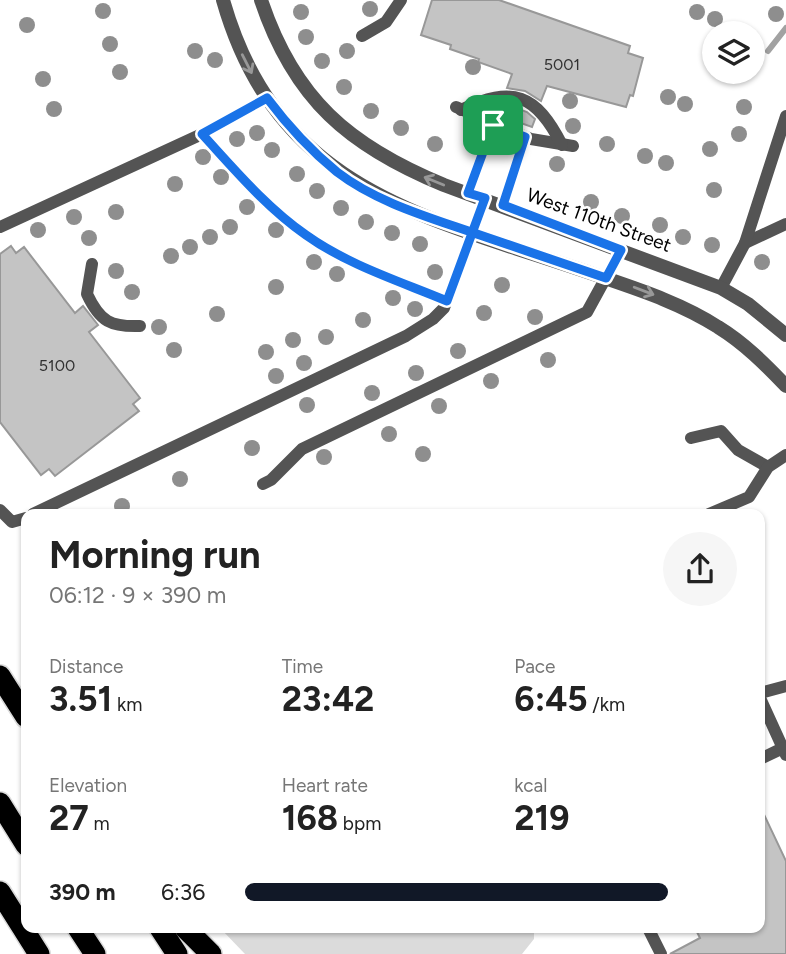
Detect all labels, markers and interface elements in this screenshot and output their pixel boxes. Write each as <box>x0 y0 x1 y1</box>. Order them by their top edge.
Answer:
map controls <box>702 21 765 84</box>
button: layers <box>702 21 765 84</box>
one-way arrow <box>240 53 254 73</box>
house number: 5001 <box>544 55 580 74</box>
pin <box>463 95 523 155</box>
icon: arrive <box>474 106 512 144</box>
one-way arrow <box>424 173 445 186</box>
street label: West 110th Street <box>524 183 674 257</box>
one-way arrow <box>633 286 654 299</box>
house number: 5100 <box>39 356 75 375</box>
text: Morning run <box>49 532 261 578</box>
button: share <box>663 532 737 606</box>
text: 06:12 · 9 × 390 m <box>49 581 226 609</box>
text: Distance <box>49 655 123 678</box>
text: Time <box>282 655 323 678</box>
text: Pace <box>514 655 555 678</box>
text: 3.51 <box>49 678 112 720</box>
text: 23:42 <box>282 678 374 720</box>
text: 6:45 <box>514 678 588 720</box>
text: km <box>112 693 142 716</box>
text: /km <box>588 693 625 716</box>
text: Elevation <box>49 774 127 797</box>
text: Heart rate <box>282 774 368 797</box>
text: kcal <box>514 774 548 797</box>
text: 27 <box>49 797 89 839</box>
text: 168 <box>282 797 338 839</box>
text: 219 <box>514 797 570 839</box>
text: m <box>89 812 110 835</box>
text: bpm <box>338 812 381 835</box>
text: 390 m <box>49 878 116 906</box>
text: 6:36 <box>161 878 205 906</box>

